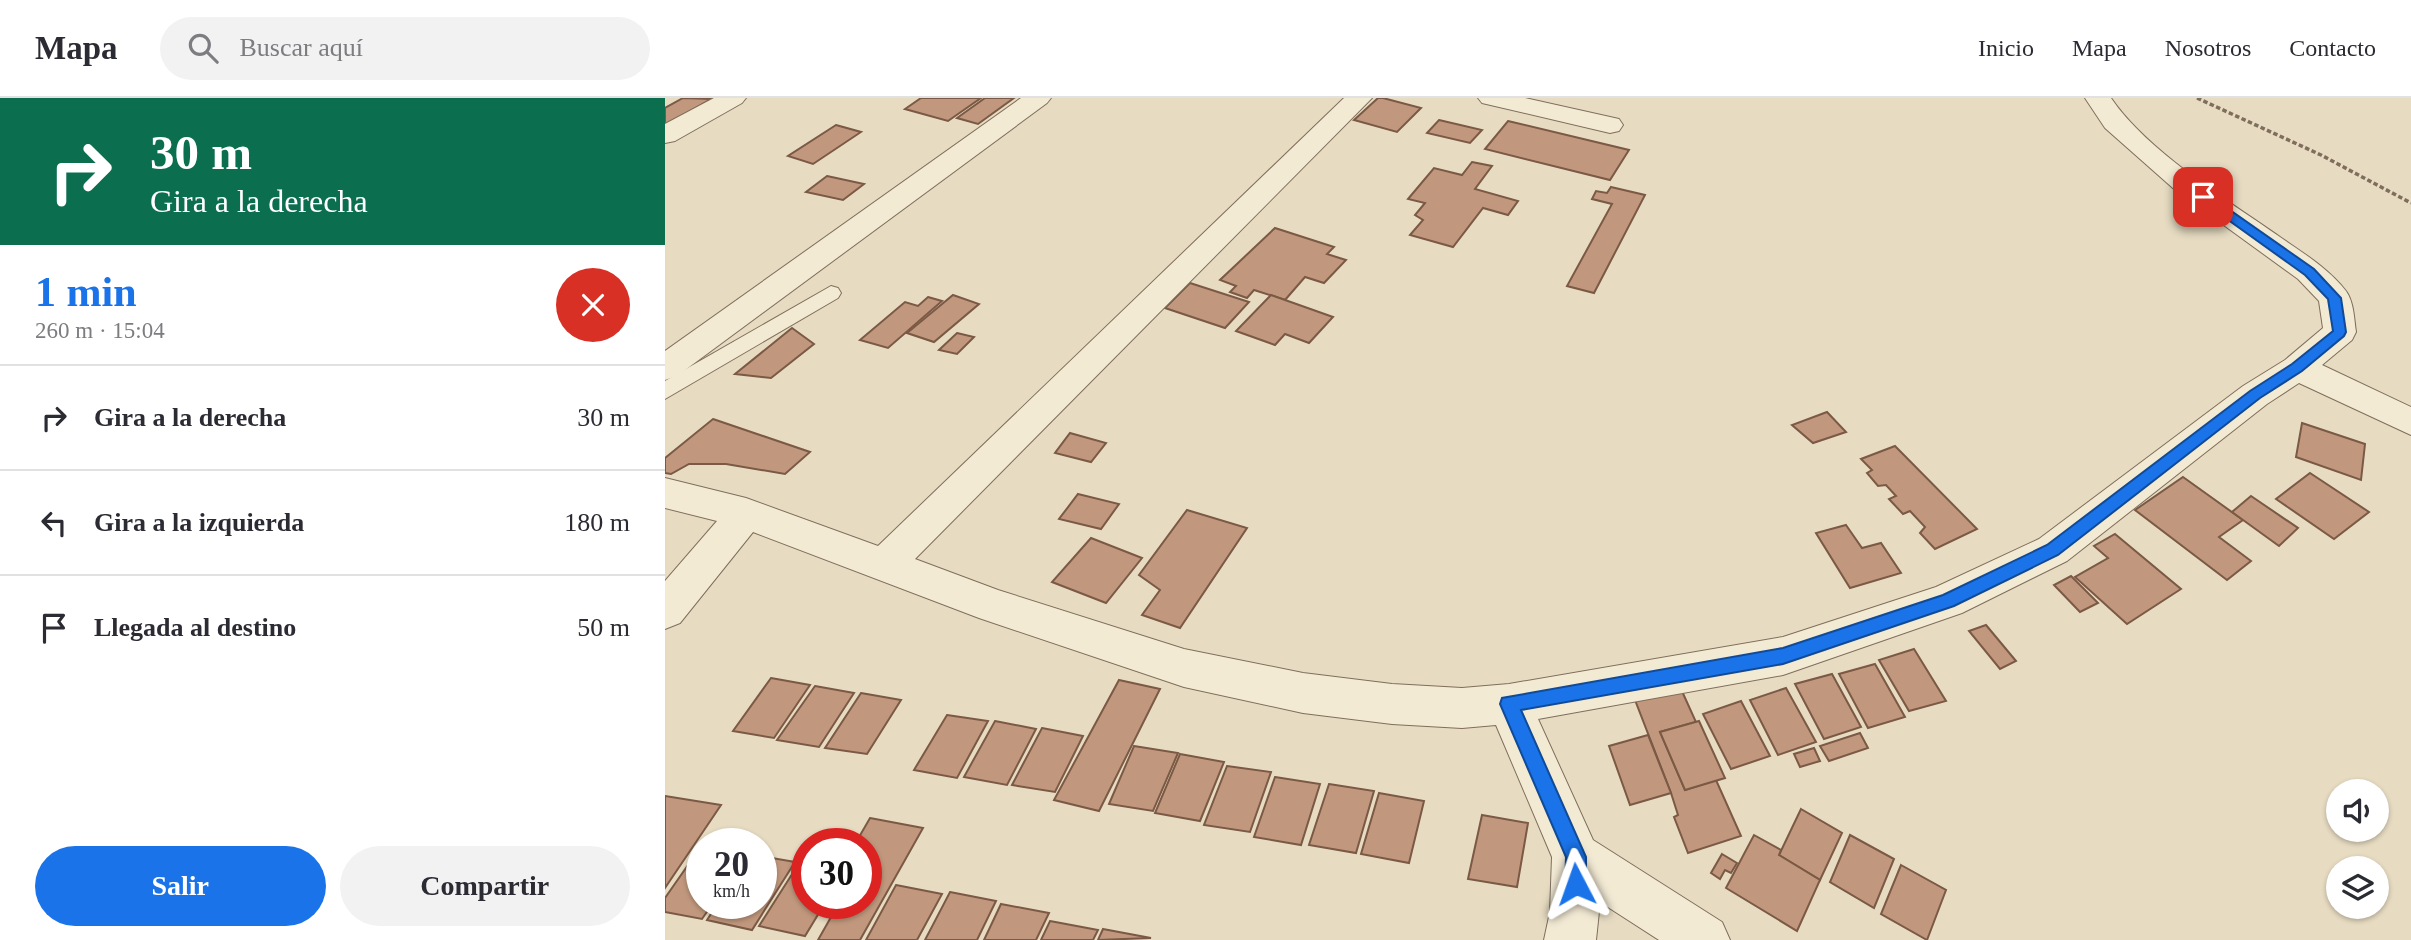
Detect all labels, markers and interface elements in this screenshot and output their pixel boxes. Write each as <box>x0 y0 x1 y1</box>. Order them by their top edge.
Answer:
search box <box>160 17 650 80</box>
icon: search <box>184 29 222 67</box>
text: Mapa <box>35 30 118 66</box>
text: Buscar aquí <box>240 33 363 62</box>
text: Inicio <box>1978 35 2034 61</box>
text: Mapa <box>2072 35 2127 61</box>
text: Nosotros <box>2165 35 2251 61</box>
text: Contacto <box>2289 35 2376 61</box>
text: 30 m <box>150 125 252 180</box>
icon: right <box>35 126 126 217</box>
pin <box>2173 167 2233 227</box>
icon: arrive <box>2184 178 2222 216</box>
text: Gira a la derecha <box>150 183 368 219</box>
button: close <box>556 268 630 342</box>
text: 1 min <box>35 269 137 315</box>
text: 260 m · 15:04 <box>35 318 165 343</box>
icon: right <box>35 399 73 437</box>
text: Gira a la derecha <box>94 403 286 432</box>
text: 30 m <box>577 403 630 432</box>
icon: left <box>35 504 73 542</box>
text: Gira a la izquierda <box>94 508 304 537</box>
text: 180 m <box>564 508 630 537</box>
icon: arrive <box>35 609 73 647</box>
text: Llegada al destino <box>94 613 296 642</box>
text: 50 m <box>577 613 630 642</box>
map controls <box>2326 779 2389 919</box>
button: sound <box>2326 779 2389 842</box>
speed limit sign: 30 <box>791 828 882 919</box>
text: 20 <box>714 845 749 884</box>
button: Salir <box>35 846 326 926</box>
button: Compartir <box>340 846 630 926</box>
position arrow <box>1539 847 1613 921</box>
button: layers <box>2326 856 2389 919</box>
text: km/h <box>713 881 750 901</box>

